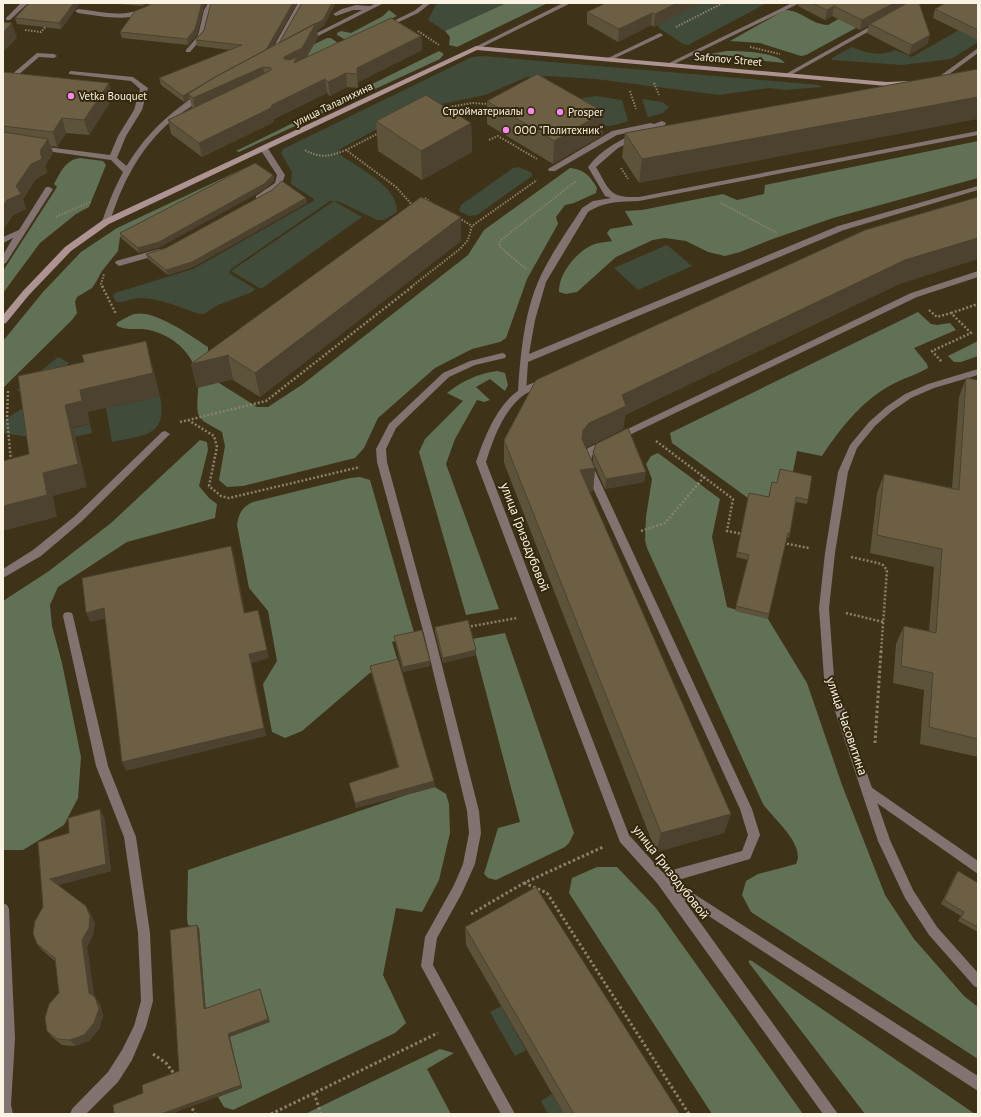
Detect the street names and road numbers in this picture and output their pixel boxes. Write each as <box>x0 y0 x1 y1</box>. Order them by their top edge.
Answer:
street label: Safonov Street <box>693 49 763 69</box>
street label: улица Талалихина <box>291 79 375 129</box>
street label: улица Гризодубовой <box>496 480 554 594</box>
street label: улица Часовитина <box>822 675 872 777</box>
street label: улица Гризодубовой <box>629 821 713 923</box>

